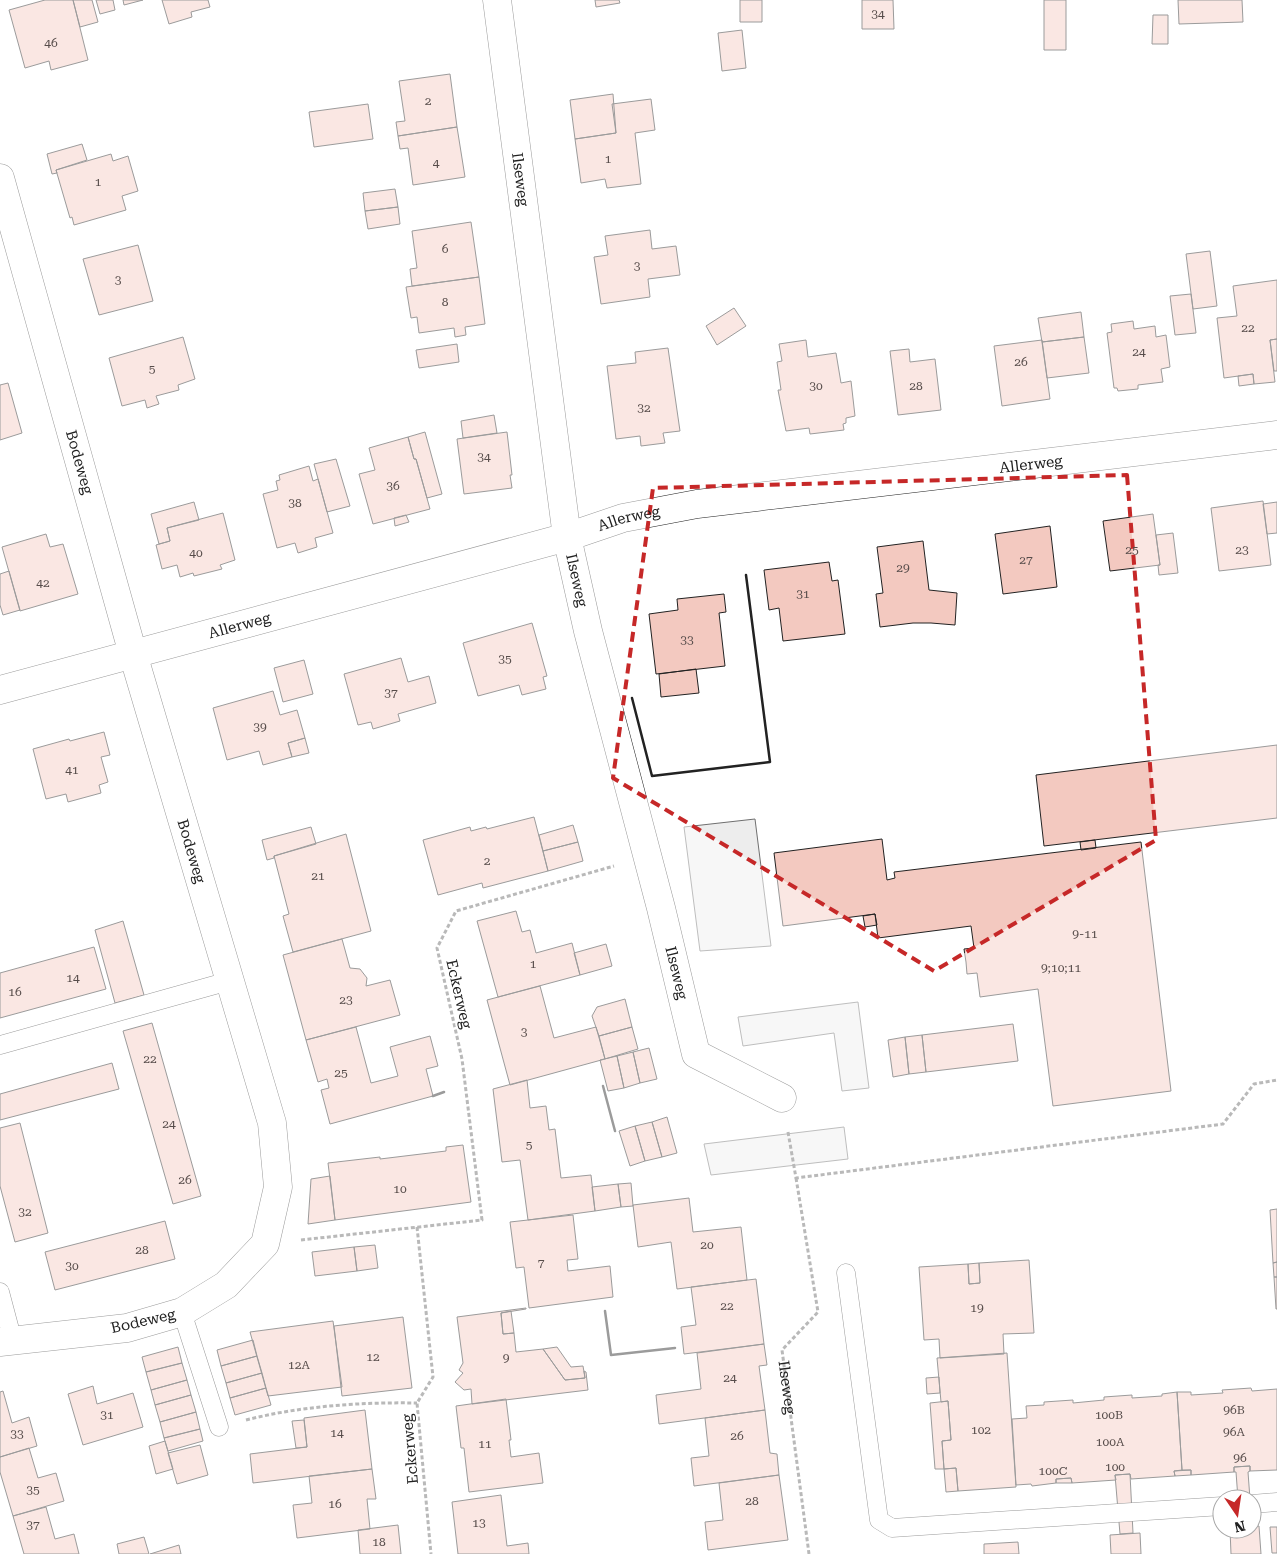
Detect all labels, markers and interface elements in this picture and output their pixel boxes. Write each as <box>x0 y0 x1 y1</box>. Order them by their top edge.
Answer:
house number: 34 <box>871 7 885 21</box>
house number: 46 <box>44 36 58 50</box>
house number: 2 <box>425 94 432 108</box>
street label: Ilseweg <box>508 151 533 208</box>
house number: 1 <box>605 152 612 166</box>
house number: 4 <box>433 156 440 170</box>
house number: 1 <box>95 175 102 189</box>
house number: 6 <box>442 242 449 256</box>
house number: 3 <box>634 259 641 273</box>
house number: 3 <box>115 273 122 287</box>
house number: 8 <box>442 295 449 309</box>
house number: 22 <box>1241 321 1255 335</box>
house number: 24 <box>1132 345 1146 359</box>
house number: 26 <box>1014 355 1028 369</box>
house number: 5 <box>149 362 156 376</box>
house number: 30 <box>809 379 823 393</box>
house number: 28 <box>909 379 923 393</box>
house number: 32 <box>637 401 651 415</box>
street label: Bodeweg <box>62 428 97 497</box>
house number: 34 <box>477 450 491 464</box>
street label: Allerweg <box>998 452 1064 477</box>
house number: 36 <box>386 479 400 493</box>
house number: 38 <box>288 496 302 510</box>
street label: Allerweg <box>595 502 662 535</box>
house number: 25 <box>1125 543 1139 557</box>
house number: 23 <box>1235 543 1249 557</box>
house number: 40 <box>189 546 203 560</box>
street label: Ilseweg <box>562 552 591 609</box>
house number: 27 <box>1019 553 1033 567</box>
house number: 29 <box>896 561 910 575</box>
house number: 42 <box>36 576 50 590</box>
house number: 31 <box>796 587 810 601</box>
street label: Allerweg <box>206 608 273 642</box>
house number: 33 <box>680 633 694 647</box>
house number: 35 <box>498 652 512 666</box>
house number: 37 <box>384 686 398 700</box>
house number: 39 <box>253 720 267 734</box>
house number: 41 <box>65 763 79 777</box>
street label: Bodeweg <box>173 817 210 886</box>
house number: 2 <box>484 854 491 868</box>
house number: 21 <box>311 869 325 883</box>
house number: 9-11 <box>1072 927 1098 941</box>
street label: Ilseweg <box>661 944 692 1002</box>
house number: 1 <box>530 957 537 971</box>
street label: Eckerweg <box>442 958 476 1031</box>
house number: 9;10;11 <box>1041 961 1081 975</box>
house number: 14 <box>66 971 80 985</box>
house number: 16 <box>8 985 22 999</box>
house number: 23 <box>339 993 353 1007</box>
house number: 3 <box>521 1025 528 1039</box>
house number: 22 <box>143 1052 157 1066</box>
house number: 25 <box>334 1066 348 1080</box>
house number: 24 <box>162 1117 176 1131</box>
house number: 5 <box>526 1138 533 1152</box>
house number: 26 <box>178 1173 192 1187</box>
house number: 10 <box>393 1182 407 1196</box>
house number: 32 <box>18 1205 32 1219</box>
house number: 20 <box>700 1238 714 1252</box>
house number: 28 <box>135 1243 149 1257</box>
house number: 7 <box>538 1256 545 1270</box>
house number: 30 <box>65 1259 79 1273</box>
house number: 22 <box>720 1299 734 1313</box>
house number: 19 <box>970 1301 984 1315</box>
street label: Bodeweg <box>109 1305 178 1337</box>
house number: 12 <box>366 1350 380 1364</box>
house number: 9 <box>503 1351 510 1365</box>
house number: 12A <box>288 1358 311 1372</box>
street label: Ilseweg <box>774 1359 800 1416</box>
house number: 24 <box>723 1371 737 1385</box>
house number: 96B <box>1223 1403 1245 1417</box>
house number: 31 <box>100 1408 114 1422</box>
house number: 100B <box>1095 1408 1123 1422</box>
street label: Eckerweg <box>398 1413 422 1485</box>
house number: 102 <box>971 1423 991 1437</box>
house number: 96A <box>1223 1425 1246 1439</box>
house number: 14 <box>330 1426 344 1440</box>
house number: 33 <box>10 1427 24 1441</box>
house number: 26 <box>730 1429 744 1443</box>
house number: 100A <box>1096 1435 1125 1449</box>
house number: 11 <box>478 1437 492 1451</box>
house number: 96 <box>1233 1451 1247 1465</box>
house number: 100 <box>1105 1460 1125 1474</box>
house number: 100C <box>1039 1464 1068 1478</box>
house number: 35 <box>26 1483 40 1497</box>
north arrow <box>1212 1489 1262 1539</box>
house number: 28 <box>745 1494 759 1508</box>
house number: 16 <box>328 1497 342 1511</box>
house number: 13 <box>472 1516 486 1530</box>
house number: 37 <box>26 1518 40 1532</box>
text: N <box>1233 1518 1247 1536</box>
house number: 18 <box>372 1535 386 1549</box>

